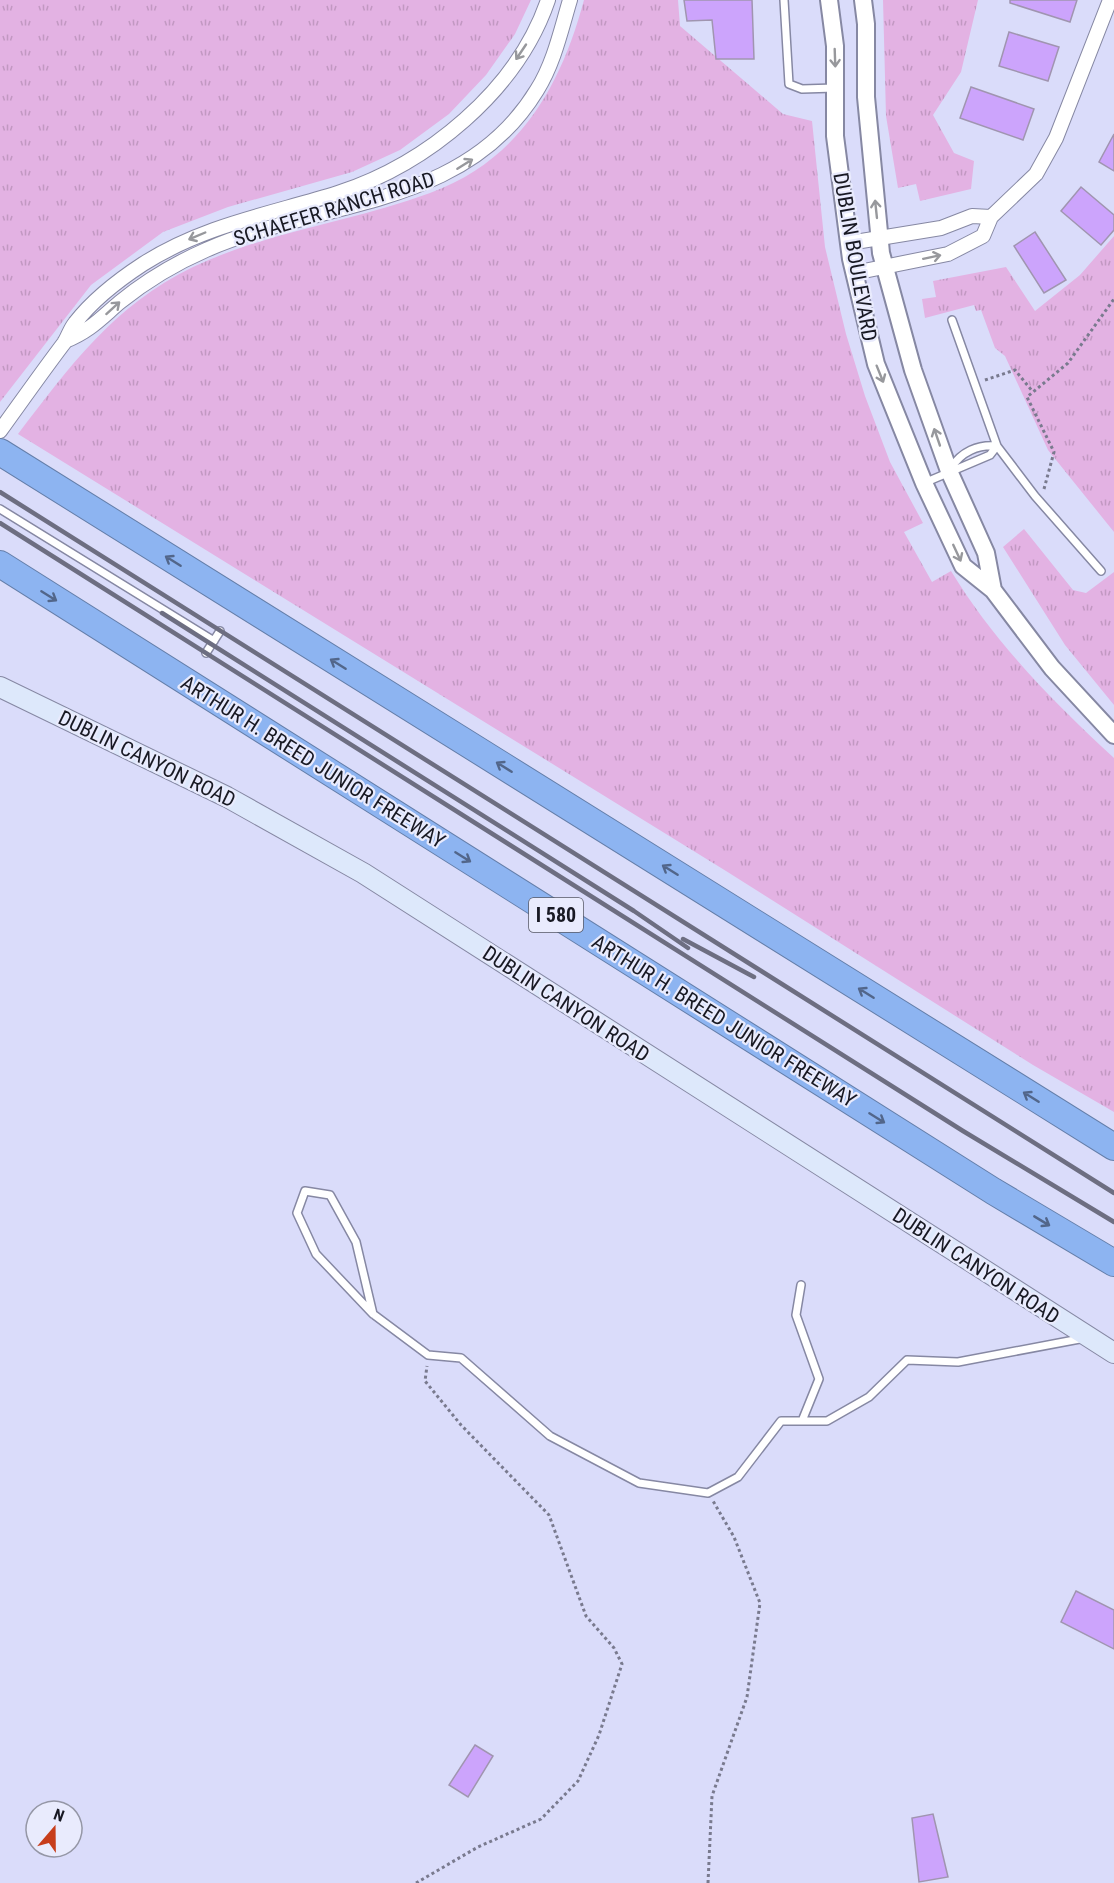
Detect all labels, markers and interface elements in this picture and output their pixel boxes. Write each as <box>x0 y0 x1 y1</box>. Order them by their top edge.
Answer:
one-way arrow <box>515 43 527 59</box>
one-way arrow <box>830 48 841 68</box>
one-way arrow <box>456 157 473 169</box>
street label: SCHAEFER RANCH ROAD <box>231 167 437 251</box>
street label: DUBLIN BOULEVARD <box>828 171 882 343</box>
one-way arrow <box>871 199 882 219</box>
one-way arrow <box>188 231 206 242</box>
one-way arrow <box>922 251 941 262</box>
one-way arrow <box>105 301 120 315</box>
one-way arrow <box>875 365 886 383</box>
one-way arrow <box>931 428 942 447</box>
one-way arrow <box>952 544 964 562</box>
one-way arrow <box>165 555 182 567</box>
one-way arrow <box>41 589 58 602</box>
one-way arrow <box>330 658 347 671</box>
street label: ARTHUR H. BREED JUNIOR FREEWAY <box>177 671 449 853</box>
street label: DUBLIN CANYON ROAD <box>55 706 239 812</box>
one-way arrow <box>496 760 513 773</box>
one-way arrow <box>454 851 471 863</box>
one-way arrow <box>662 863 679 875</box>
road number: I 580 <box>529 898 583 932</box>
street label: ARTHUR H. BREED JUNIOR FREEWAY <box>588 930 860 1112</box>
street label: DUBLIN CANYON ROAD <box>478 941 654 1067</box>
one-way arrow <box>858 986 875 998</box>
one-way arrow <box>1023 1090 1040 1102</box>
one-way arrow <box>868 1111 885 1124</box>
street label: DUBLIN CANYON ROAD <box>888 1203 1064 1329</box>
one-way arrow <box>1033 1215 1050 1227</box>
north arrow <box>24 1799 84 1859</box>
text: N <box>51 1805 67 1826</box>

